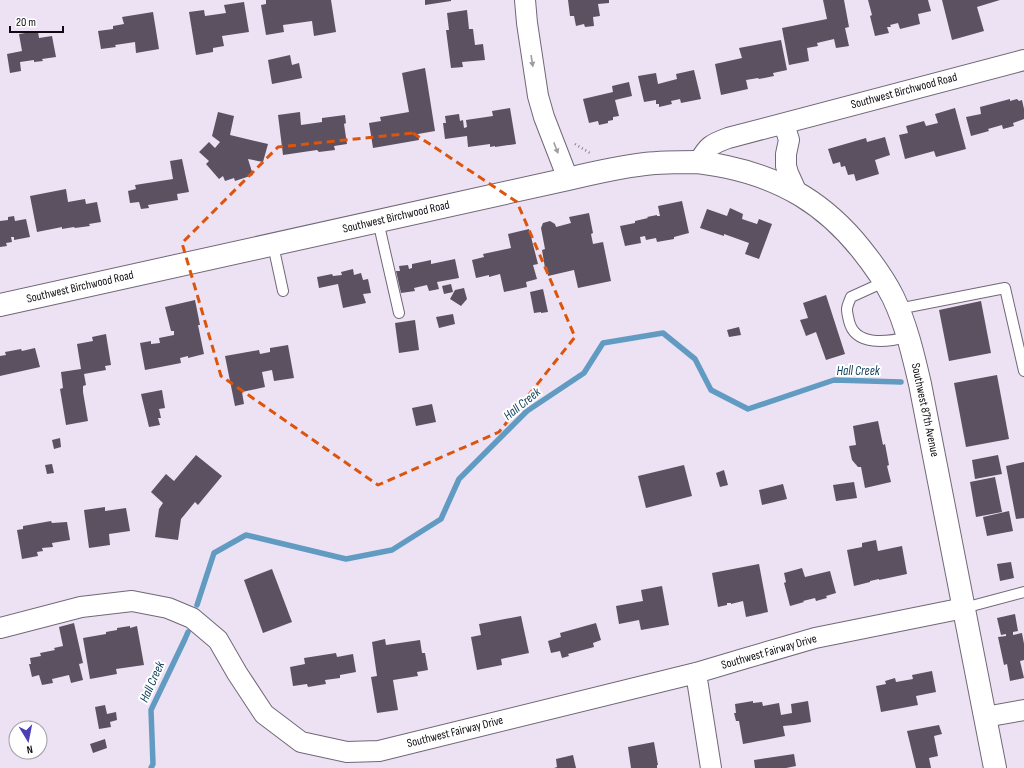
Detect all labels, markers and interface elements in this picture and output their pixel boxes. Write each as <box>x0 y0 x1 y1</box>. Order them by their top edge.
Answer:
scale bar <box>10 8 63 34</box>
text: 20 m <box>16 15 36 30</box>
one-way arrow <box>529 55 535 67</box>
street label: Southwest Birchwood Road <box>849 70 959 112</box>
one-way arrow <box>554 142 560 154</box>
street label: Southwest Birchwood Road <box>341 197 451 237</box>
street label: Southwest Birchwood Road <box>25 267 135 307</box>
street label: Southwest 87th Avenue <box>908 362 942 458</box>
water label: Hall Creek <box>836 363 881 379</box>
water label: Hall Creek <box>500 383 545 424</box>
street label: Southwest Fairway Drive <box>719 631 819 673</box>
water label: Hall Creek <box>136 658 169 705</box>
street label: Southwest Fairway Drive <box>405 713 505 751</box>
north arrow <box>8 720 48 760</box>
text: N <box>26 742 34 756</box>

